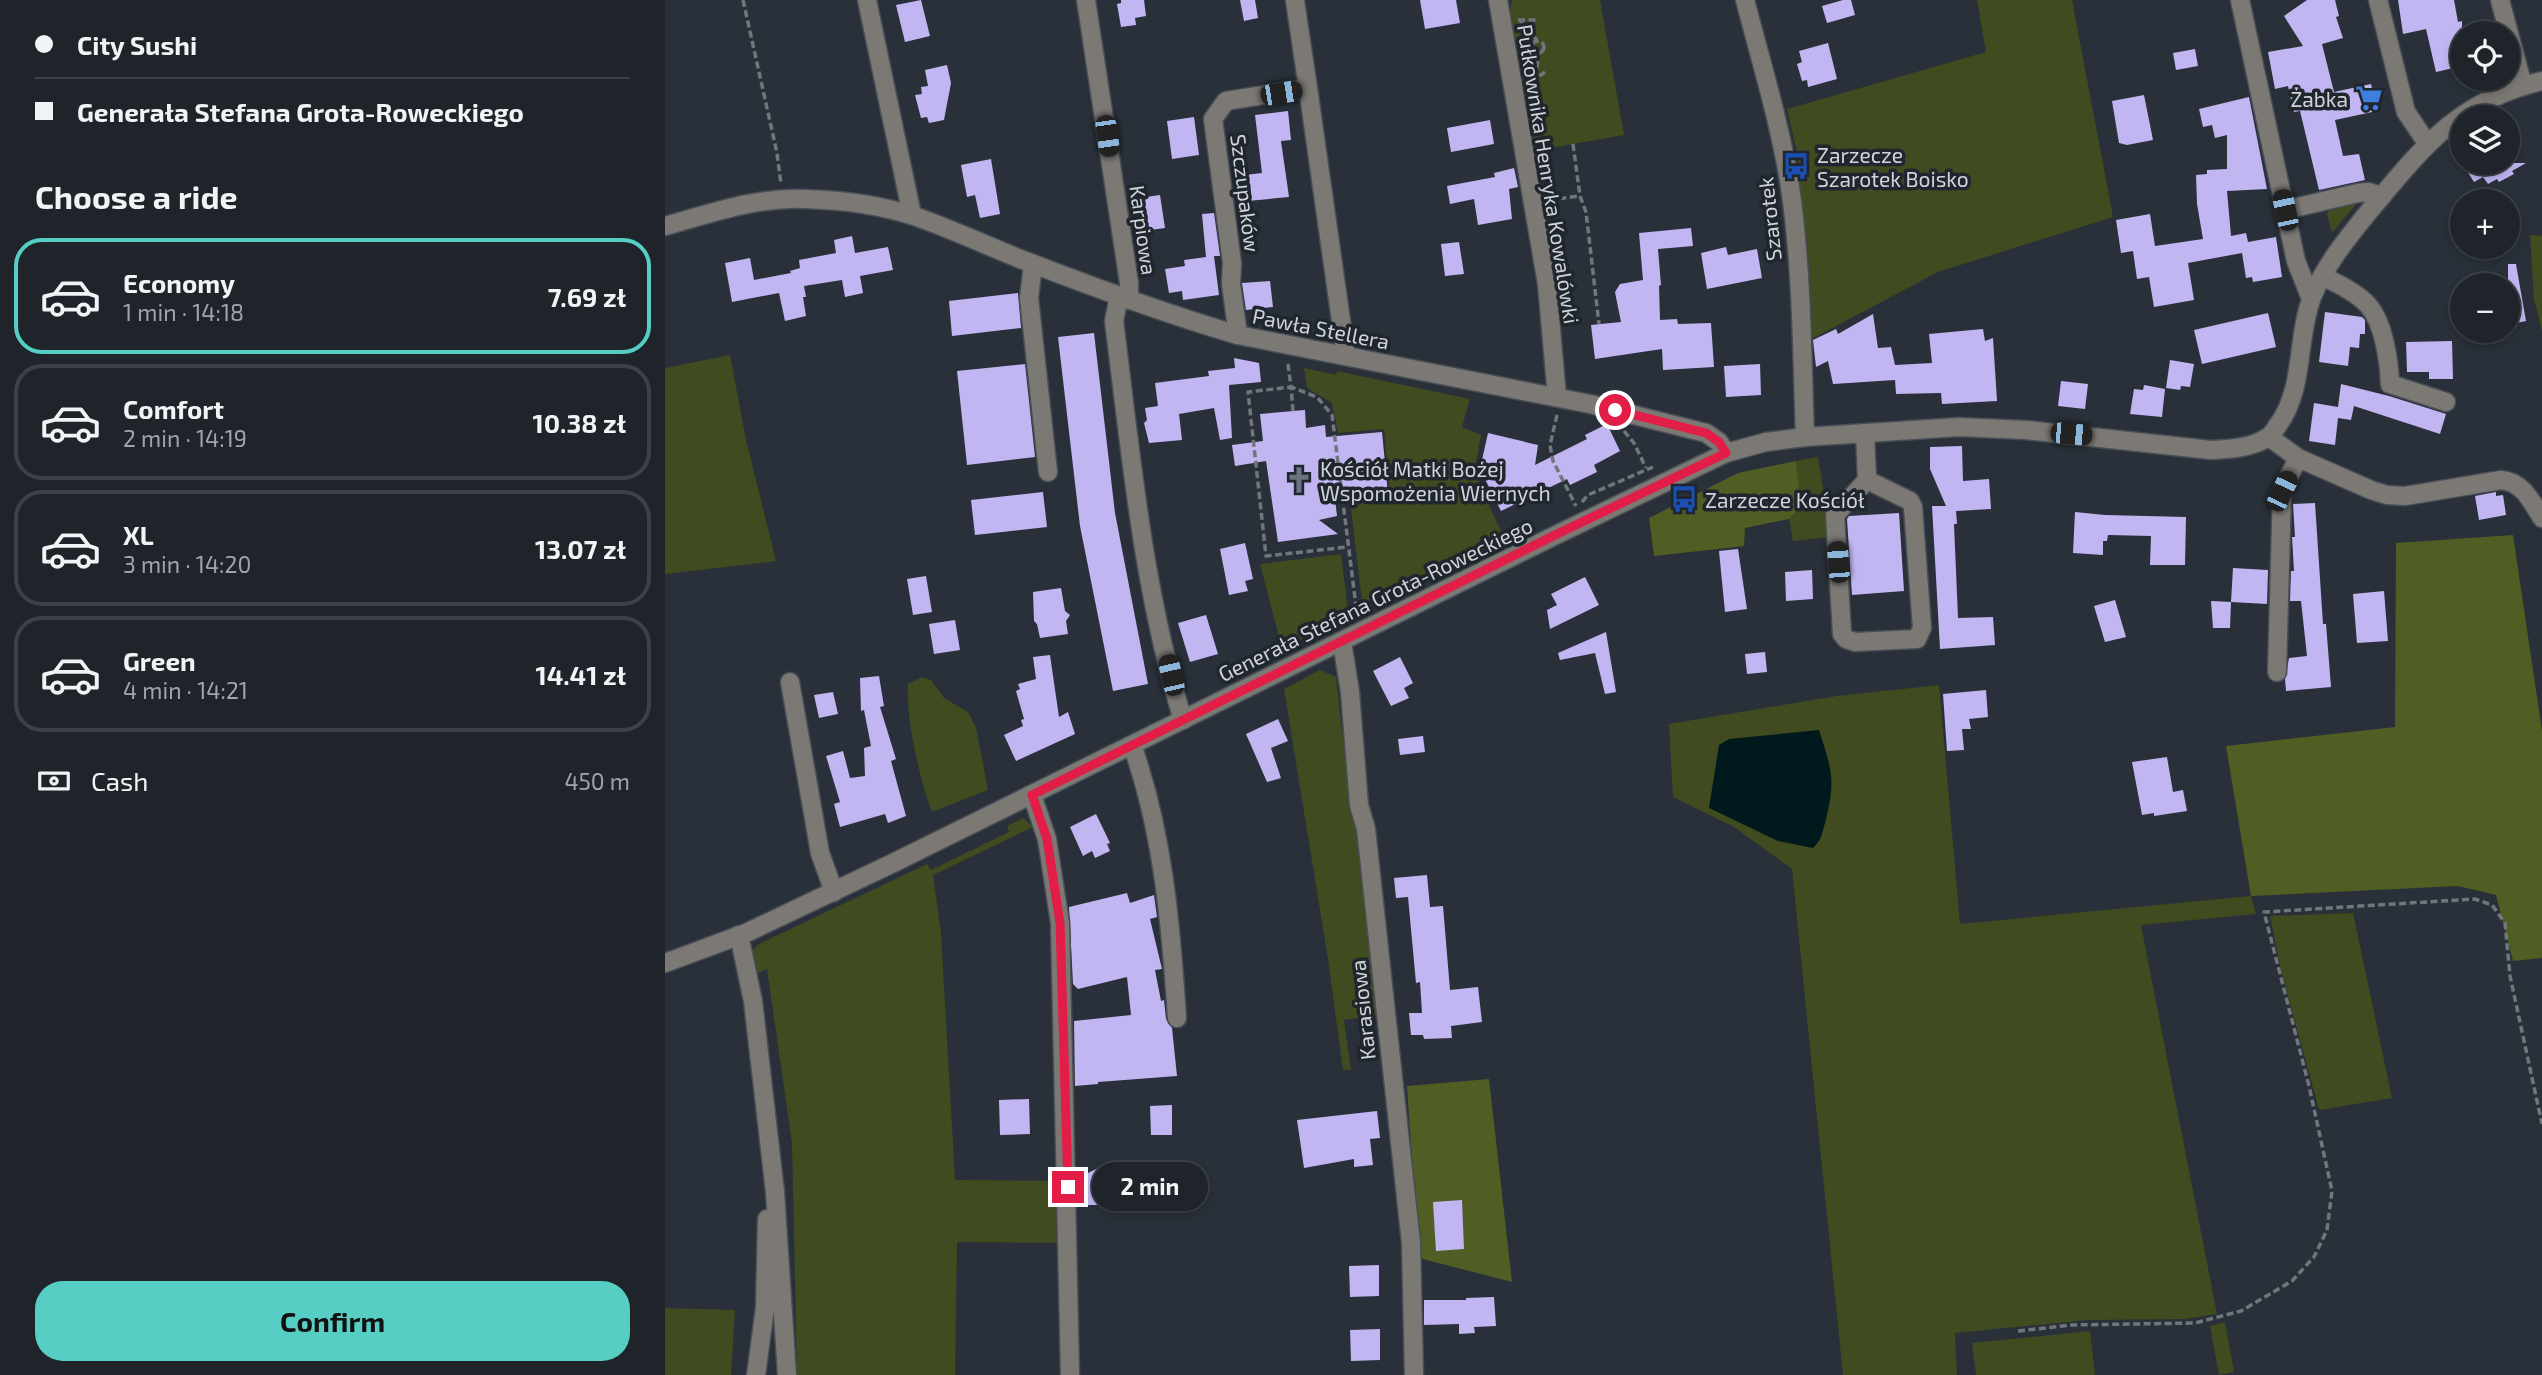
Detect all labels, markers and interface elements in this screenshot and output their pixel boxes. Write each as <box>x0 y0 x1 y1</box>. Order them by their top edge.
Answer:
map controls <box>2450 21 2520 343</box>
button: locate <box>2450 21 2520 91</box>
street label: Pułkownika Henryka Kowalówki <box>1513 22 1585 326</box>
text: City Sushi <box>77 29 197 60</box>
car <box>1259 79 1304 107</box>
supermarket icon: Żabka <box>2354 83 2384 113</box>
place label: Żabka <box>2290 86 2348 111</box>
text: Generała Stefana Grota-Roweckiego <box>77 96 524 127</box>
button: layers <box>2450 105 2520 175</box>
car <box>1094 114 1121 158</box>
street label: Szczupaków <box>1226 133 1266 253</box>
place label: Zarzecze Szarotek Boisko <box>1817 142 1969 191</box>
bus stop icon: Zarzecze Szarotek Boisko <box>1781 151 1811 181</box>
street label: Szarotek <box>1752 176 1786 262</box>
text: Choose a ride <box>35 177 238 215</box>
street label: Karpiowa <box>1125 184 1163 276</box>
car <box>2271 187 2300 233</box>
button: + <box>2450 189 2520 259</box>
icon: car <box>39 265 102 328</box>
text: Economy <box>123 267 235 298</box>
button: − <box>2450 273 2520 343</box>
text: 7.69 zł <box>548 281 626 312</box>
text: 1 min · 14:18 <box>123 298 244 326</box>
street label: Pawła Stellera <box>1250 302 1392 354</box>
icon: car <box>39 391 102 454</box>
text: Comfort <box>123 393 224 424</box>
route start <box>1599 394 1631 426</box>
text: 10.38 zł <box>532 407 626 438</box>
car <box>2050 422 2093 446</box>
text: 2 min · 14:19 <box>123 424 247 452</box>
place label: Kościół Matki Bożej Wspomożenia Wiernych <box>1320 456 1551 505</box>
church icon: Kościół Matki Bożej Wspomożenia Wiernych <box>1284 465 1314 495</box>
car <box>2264 468 2301 514</box>
bus stop icon: Zarzecze Kościół <box>1669 484 1699 514</box>
place label: Zarzecze Kościół <box>1705 487 1865 512</box>
street label: Generała Stefana Grota-Roweckiego <box>1214 512 1536 686</box>
icon: car <box>39 517 102 580</box>
text: XL <box>123 519 154 550</box>
text: 13.07 zł <box>535 533 626 564</box>
car <box>1827 540 1850 584</box>
text: 3 min · 14:20 <box>123 550 251 578</box>
icon: car <box>39 643 102 706</box>
text: Green <box>123 645 196 676</box>
car <box>1157 652 1186 698</box>
text: 14.41 zł <box>536 659 626 690</box>
text: 4 min · 14:21 <box>123 676 248 704</box>
icon: cash <box>35 762 73 800</box>
text: Cash <box>91 765 148 796</box>
text: 450 m <box>564 767 630 795</box>
street label: Karasiowa <box>1344 959 1380 1061</box>
callout: 2 min <box>1093 1162 1208 1212</box>
route end <box>1052 1171 1084 1203</box>
text: 2 min <box>1121 1172 1179 1200</box>
button: Confirm <box>35 1281 630 1361</box>

